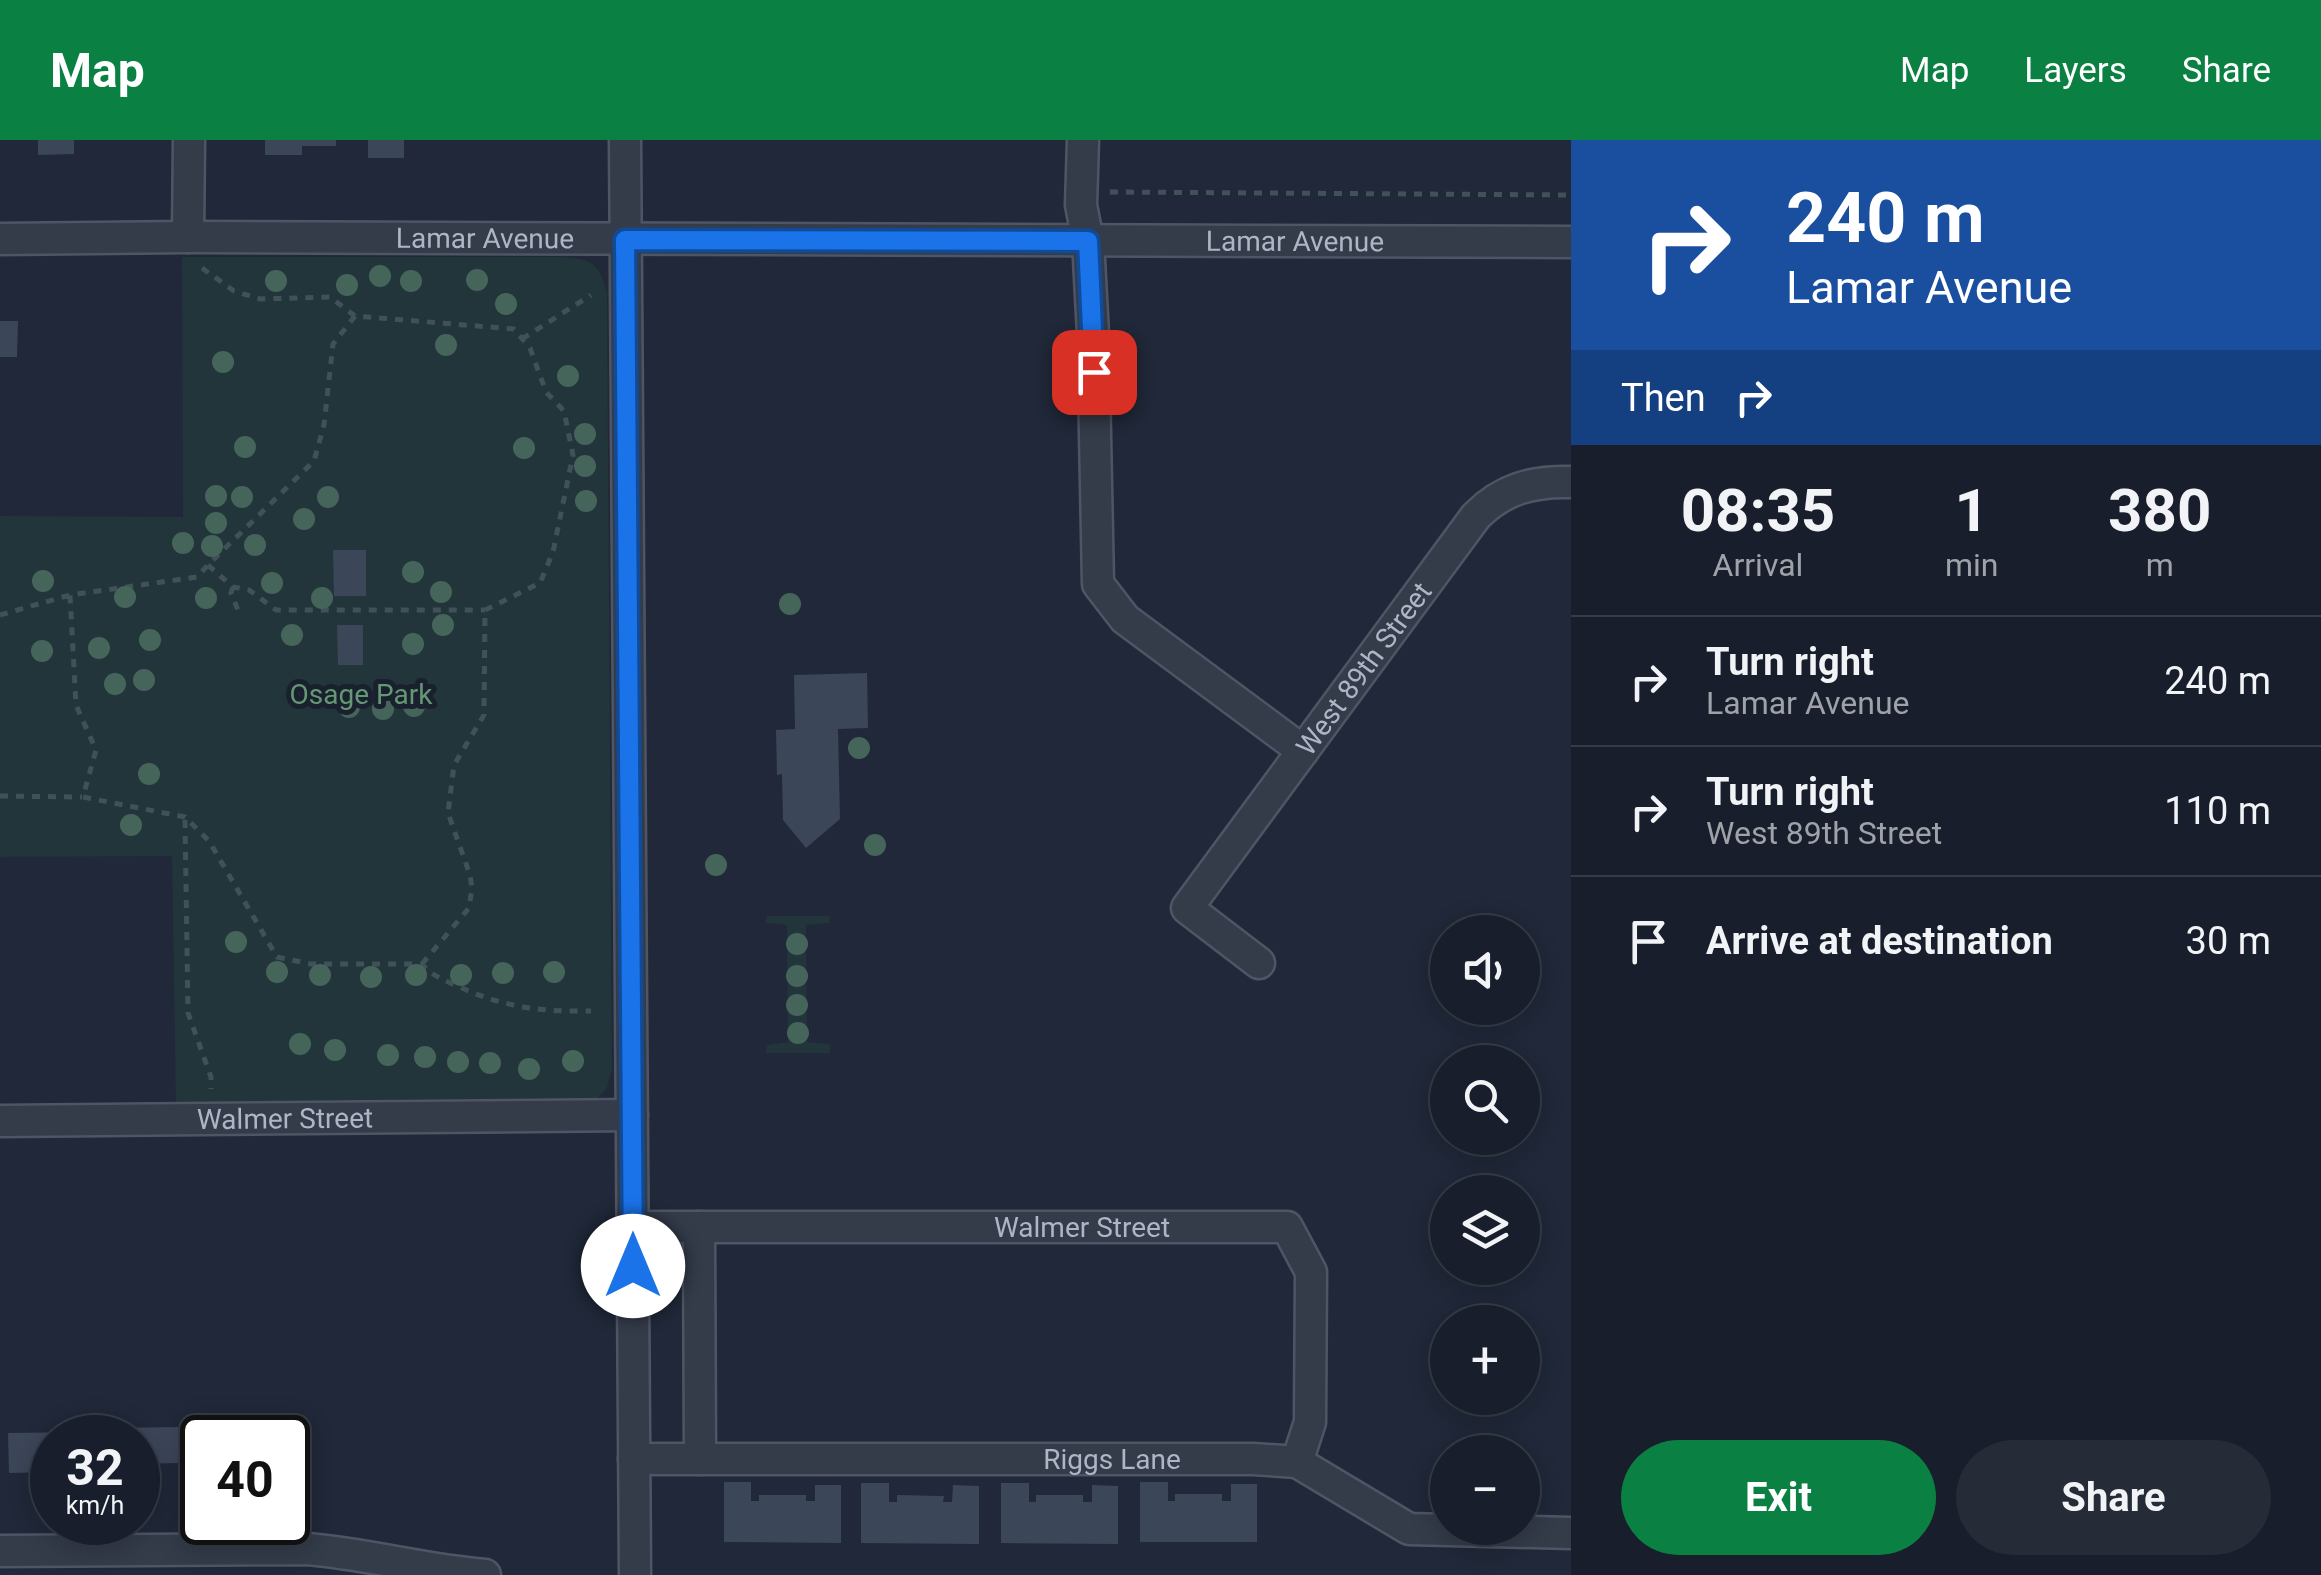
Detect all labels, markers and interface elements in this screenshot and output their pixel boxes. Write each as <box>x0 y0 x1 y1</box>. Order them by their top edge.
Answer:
text: Map <box>50 42 145 99</box>
text: Map <box>1900 50 1969 91</box>
text: Layers <box>2024 50 2127 91</box>
text: Share <box>2182 50 2271 91</box>
text: 240 m <box>1786 177 1985 259</box>
icon: right <box>1621 180 1751 310</box>
street label: Lamar Avenue <box>396 222 574 255</box>
street label: Lamar Avenue <box>1206 225 1384 258</box>
text: Lamar Avenue <box>1786 261 2072 314</box>
pin <box>1052 330 1137 415</box>
icon: arrive <box>1067 345 1122 400</box>
icon: right <box>1726 370 1781 425</box>
text: Then <box>1621 376 1706 420</box>
text: 08:35 <box>1681 475 1835 546</box>
text: 1 <box>1954 475 1989 546</box>
text: 380 <box>2108 475 2211 546</box>
text: Arrival <box>1713 546 1803 584</box>
text: min <box>1945 546 1998 584</box>
text: m <box>2146 546 2174 584</box>
street label: West 89th Street <box>1289 576 1439 762</box>
text: Turn right <box>1706 640 1874 684</box>
icon: right <box>1621 654 1676 709</box>
text: 240 m <box>2164 659 2271 703</box>
park label: Osage Park <box>290 678 433 711</box>
text: Lamar Avenue <box>1706 684 1910 722</box>
text: Turn right <box>1706 770 1874 814</box>
icon: right <box>1621 784 1676 839</box>
text: 110 m <box>2164 789 2271 833</box>
text: West 89th Street <box>1706 814 1942 852</box>
icon: arrive <box>1621 914 1676 969</box>
map controls <box>1430 915 1540 1545</box>
button: sound <box>1430 915 1540 1025</box>
text: Arrive at destination <box>1706 919 2053 963</box>
text: 30 m <box>2186 919 2271 963</box>
button: search <box>1430 1045 1540 1155</box>
street label: Walmer Street <box>197 1101 373 1136</box>
button: layers <box>1430 1175 1540 1285</box>
street label: Walmer Street <box>994 1211 1170 1244</box>
position arrow <box>581 1214 685 1318</box>
button: + <box>1430 1305 1540 1415</box>
speed limit sign: 40 <box>180 1415 310 1545</box>
button: − <box>1430 1435 1540 1545</box>
text: 32 <box>66 1439 124 1497</box>
button: Exit <box>1621 1440 1936 1555</box>
button: Share <box>1956 1440 2271 1555</box>
street label: Riggs Lane <box>1043 1443 1181 1476</box>
text: km/h <box>66 1491 124 1520</box>

